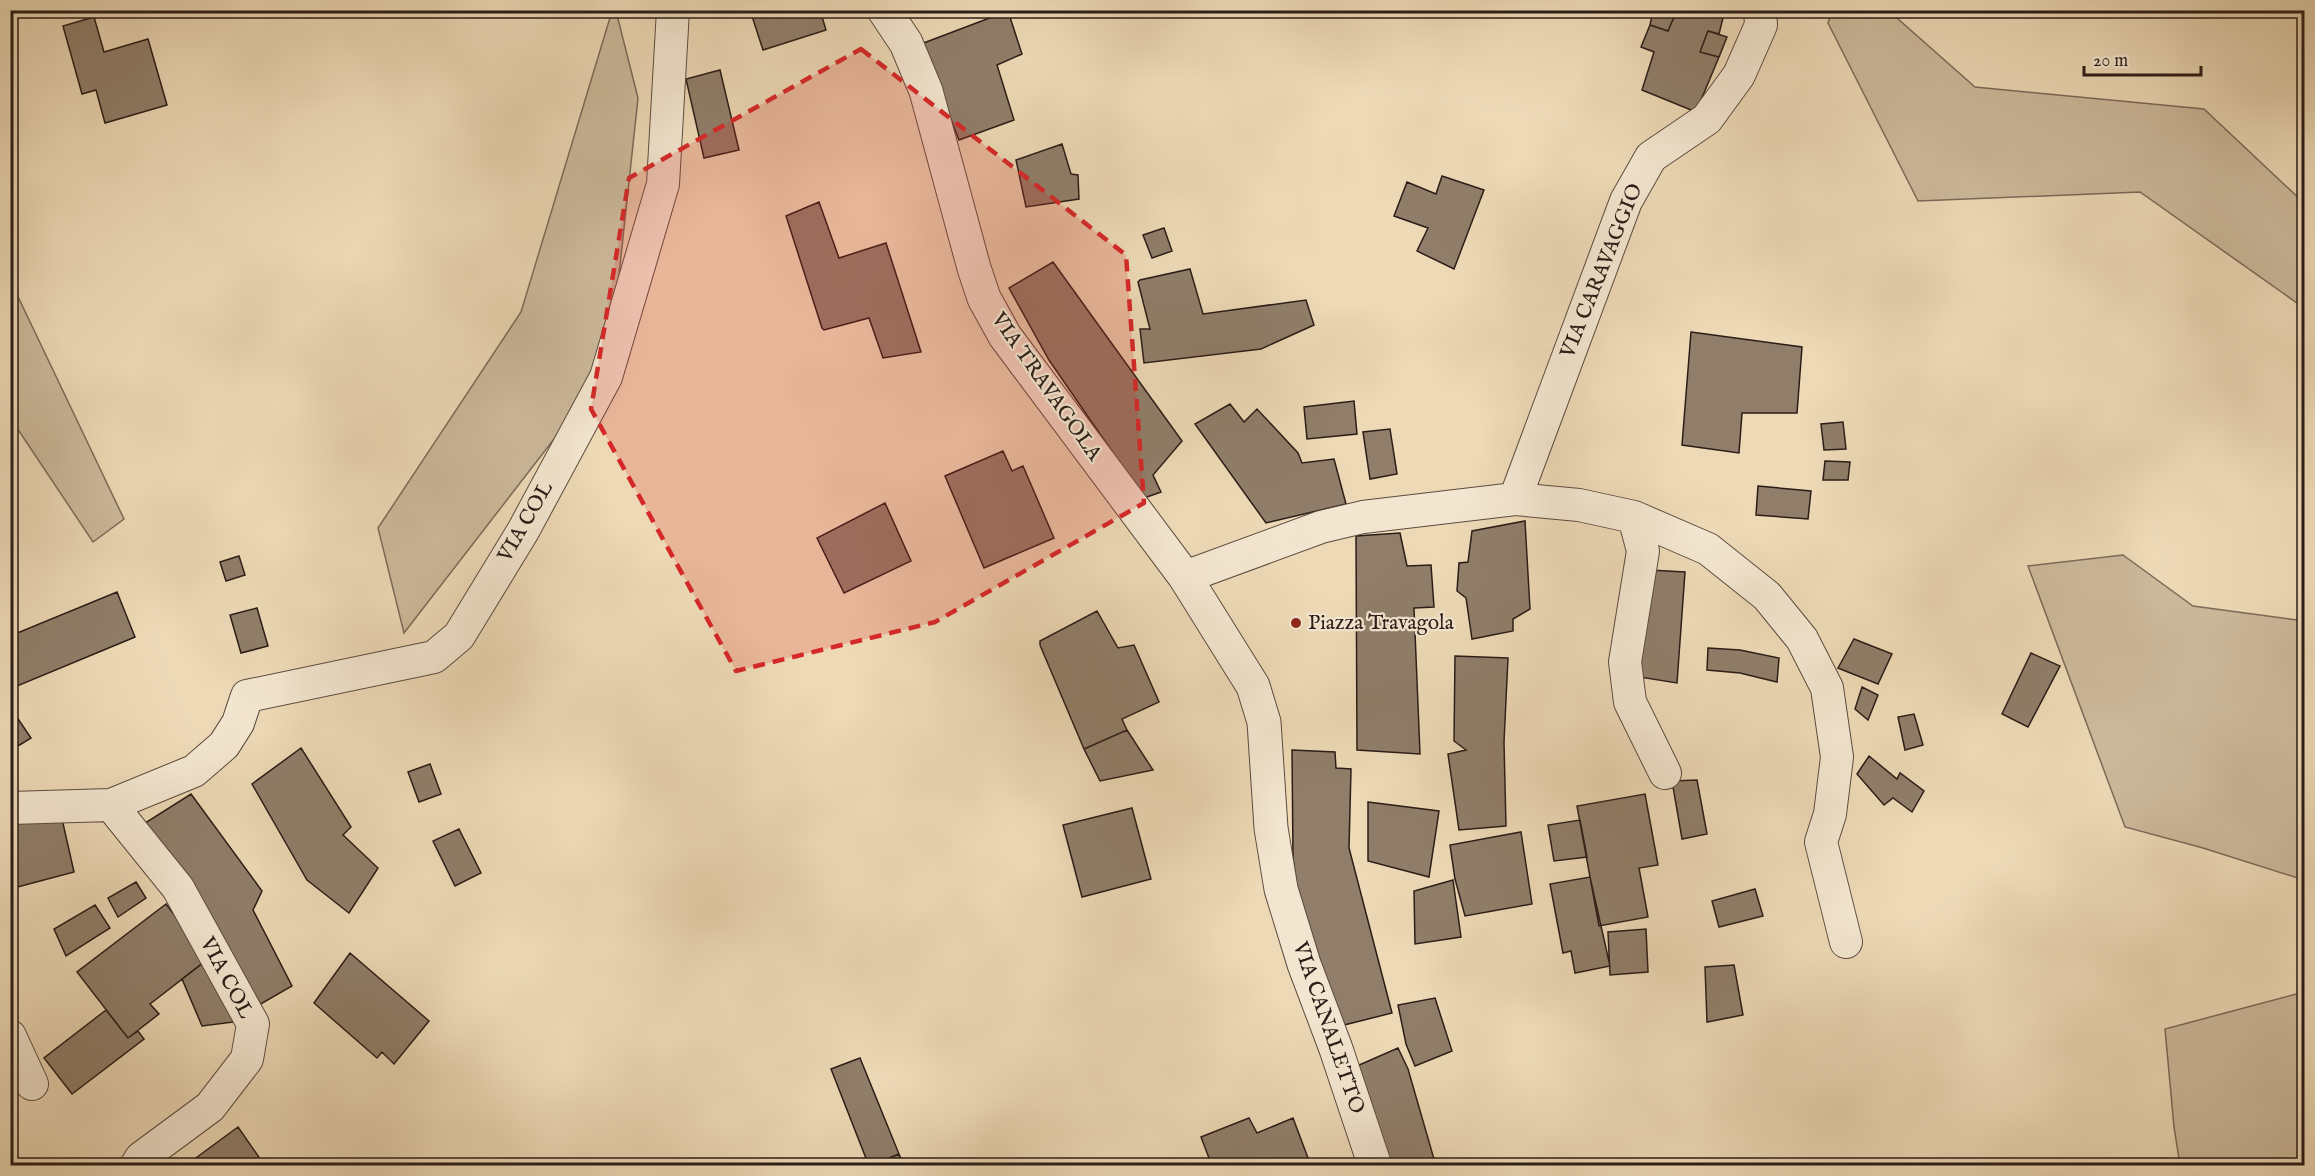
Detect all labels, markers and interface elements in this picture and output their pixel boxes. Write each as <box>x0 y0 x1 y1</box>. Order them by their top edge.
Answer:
scale bar <box>2084 39 2201 77</box>
text: 20 m <box>2093 50 2128 73</box>
street label: VIA CARAVAGGIO <box>1554 180 1649 363</box>
street label: VIA TRAVAGOLA <box>984 307 1108 467</box>
street label: VIA COL <box>492 477 560 568</box>
place label: Piazza Travagola <box>1308 610 1455 637</box>
marker: Piazza Travagola <box>1289 616 1303 630</box>
street label: VIA COL <box>193 932 259 1024</box>
street label: VIA CANALETTO <box>1286 937 1370 1118</box>

